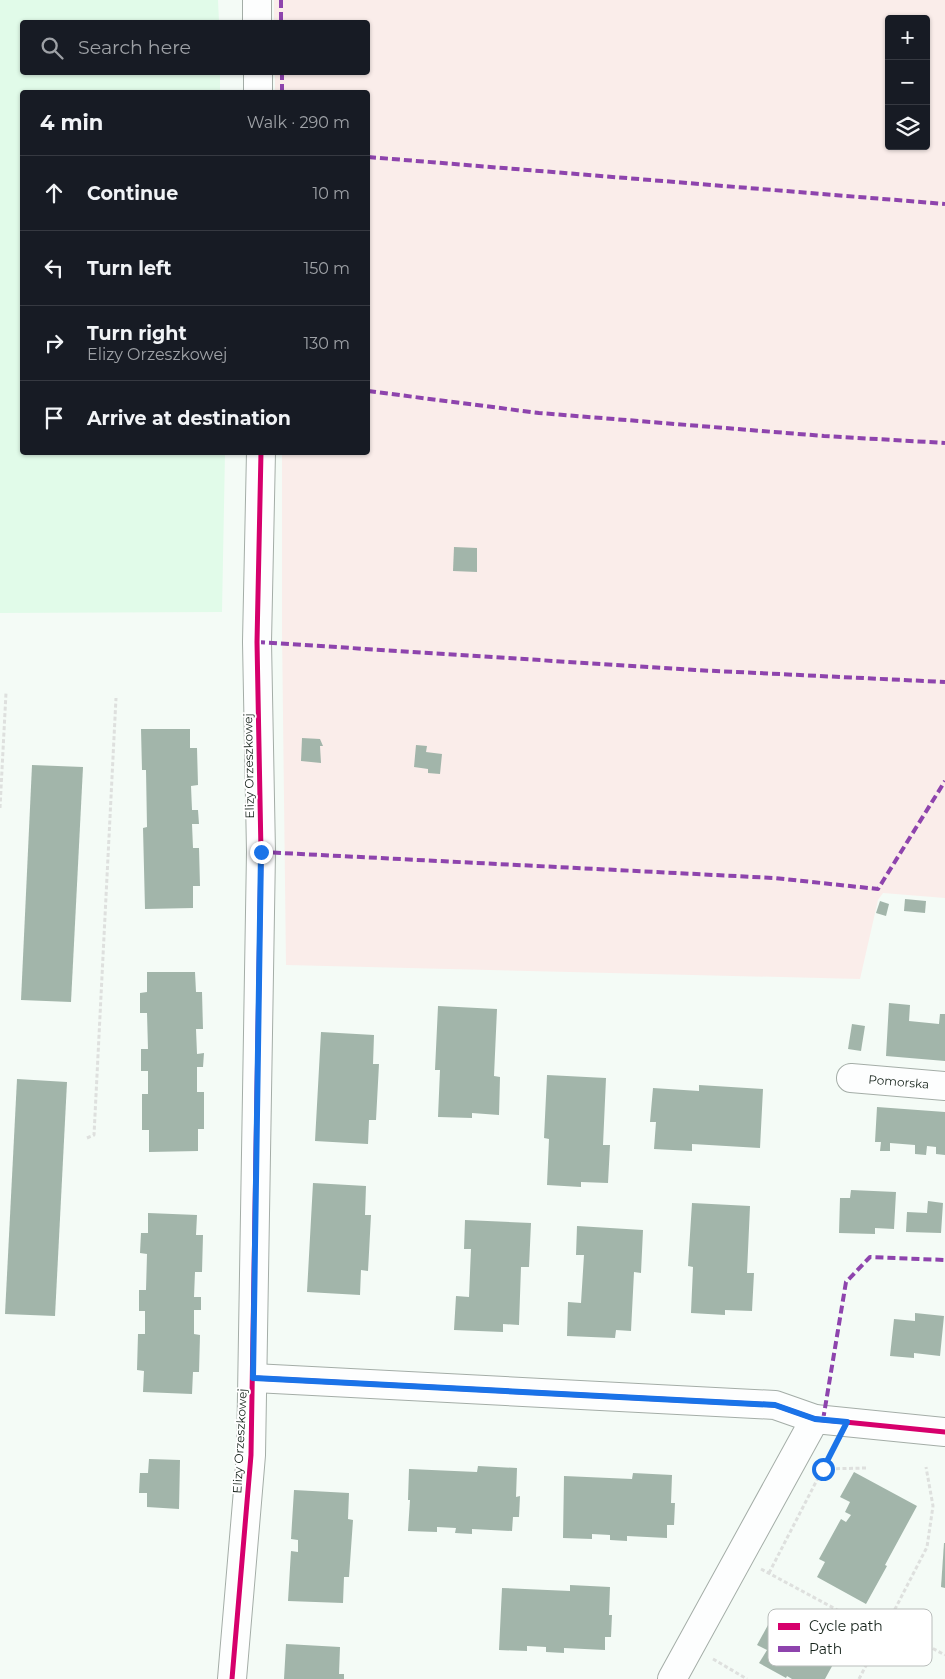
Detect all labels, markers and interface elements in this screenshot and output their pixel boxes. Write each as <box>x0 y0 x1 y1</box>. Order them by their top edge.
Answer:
map controls <box>885 15 930 150</box>
button: + <box>885 15 930 60</box>
search box <box>20 20 370 75</box>
icon: search <box>38 34 66 62</box>
text: Search here <box>78 36 191 59</box>
button: − <box>885 60 930 105</box>
button: layers <box>885 105 930 150</box>
text: 4 min <box>40 110 103 135</box>
text: Walk · 290 m <box>247 113 350 132</box>
icon: ahead <box>40 179 68 207</box>
text: Continue <box>87 182 178 205</box>
text: 10 m <box>312 184 350 203</box>
icon: left <box>40 254 68 282</box>
text: Turn left <box>87 257 172 280</box>
text: 150 m <box>303 259 350 278</box>
text: Turn right <box>87 322 187 345</box>
icon: right <box>40 329 68 357</box>
text: 130 m <box>303 334 350 353</box>
text: Elizy Orzeszkowej <box>87 345 227 364</box>
icon: arrive <box>40 404 68 432</box>
text: Arrive at destination <box>87 407 291 430</box>
street label: Elizy Orzeszkowej <box>240 713 257 819</box>
route end <box>250 841 273 864</box>
street label: Pomorska <box>868 1072 930 1092</box>
street label: Elizy Orzeszkowej <box>229 1388 250 1494</box>
route start <box>812 1458 835 1481</box>
legend <box>768 1609 932 1666</box>
text: Cycle path <box>809 1617 883 1635</box>
text: Path <box>809 1640 842 1658</box>

